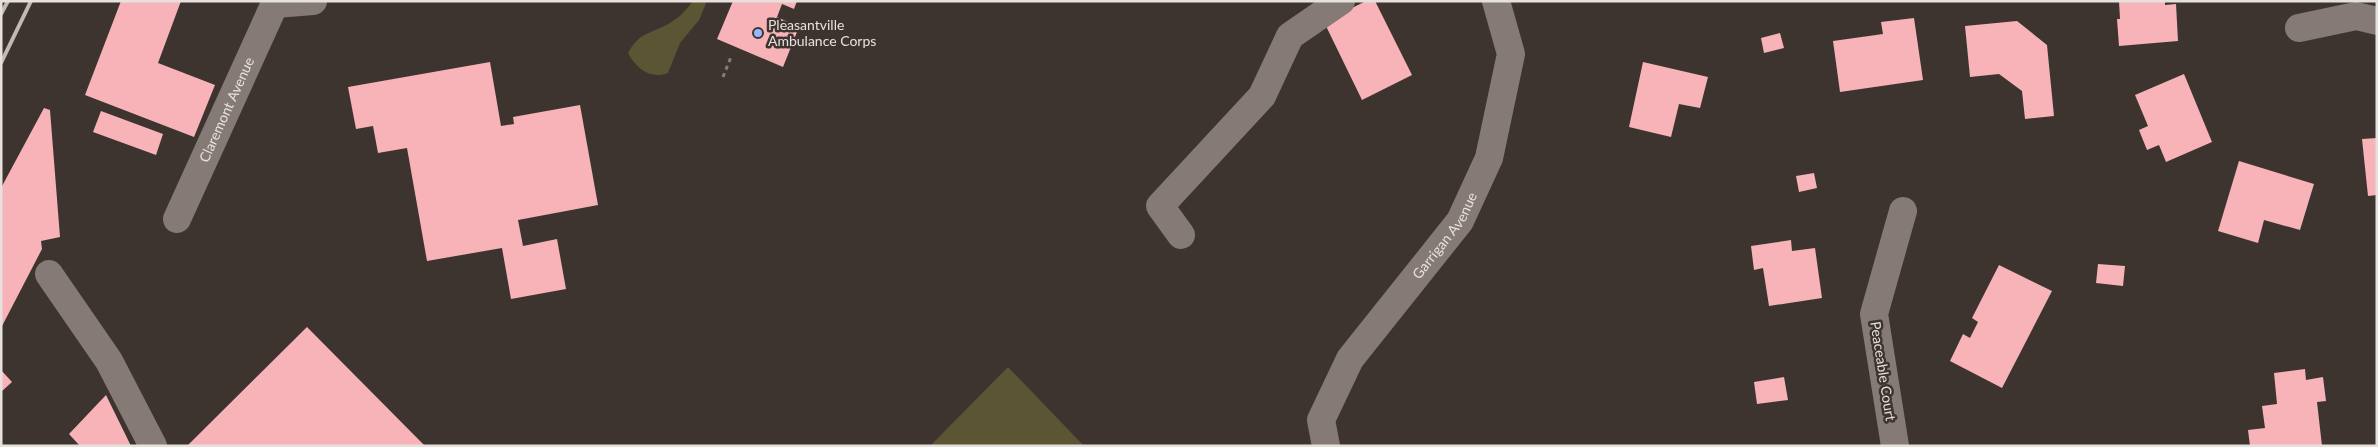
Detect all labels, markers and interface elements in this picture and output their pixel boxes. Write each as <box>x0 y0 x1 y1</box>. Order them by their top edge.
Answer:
place label: Pleasantville Ambulance Corps <box>768 16 876 49</box>
marker: Pleasantville Ambulance Corps <box>752 27 764 39</box>
street label: Claremont Avenue <box>195 54 257 165</box>
street label: Garrigan Avenue <box>1408 189 1480 282</box>
street label: Peaceable Court <box>1867 320 1900 422</box>

